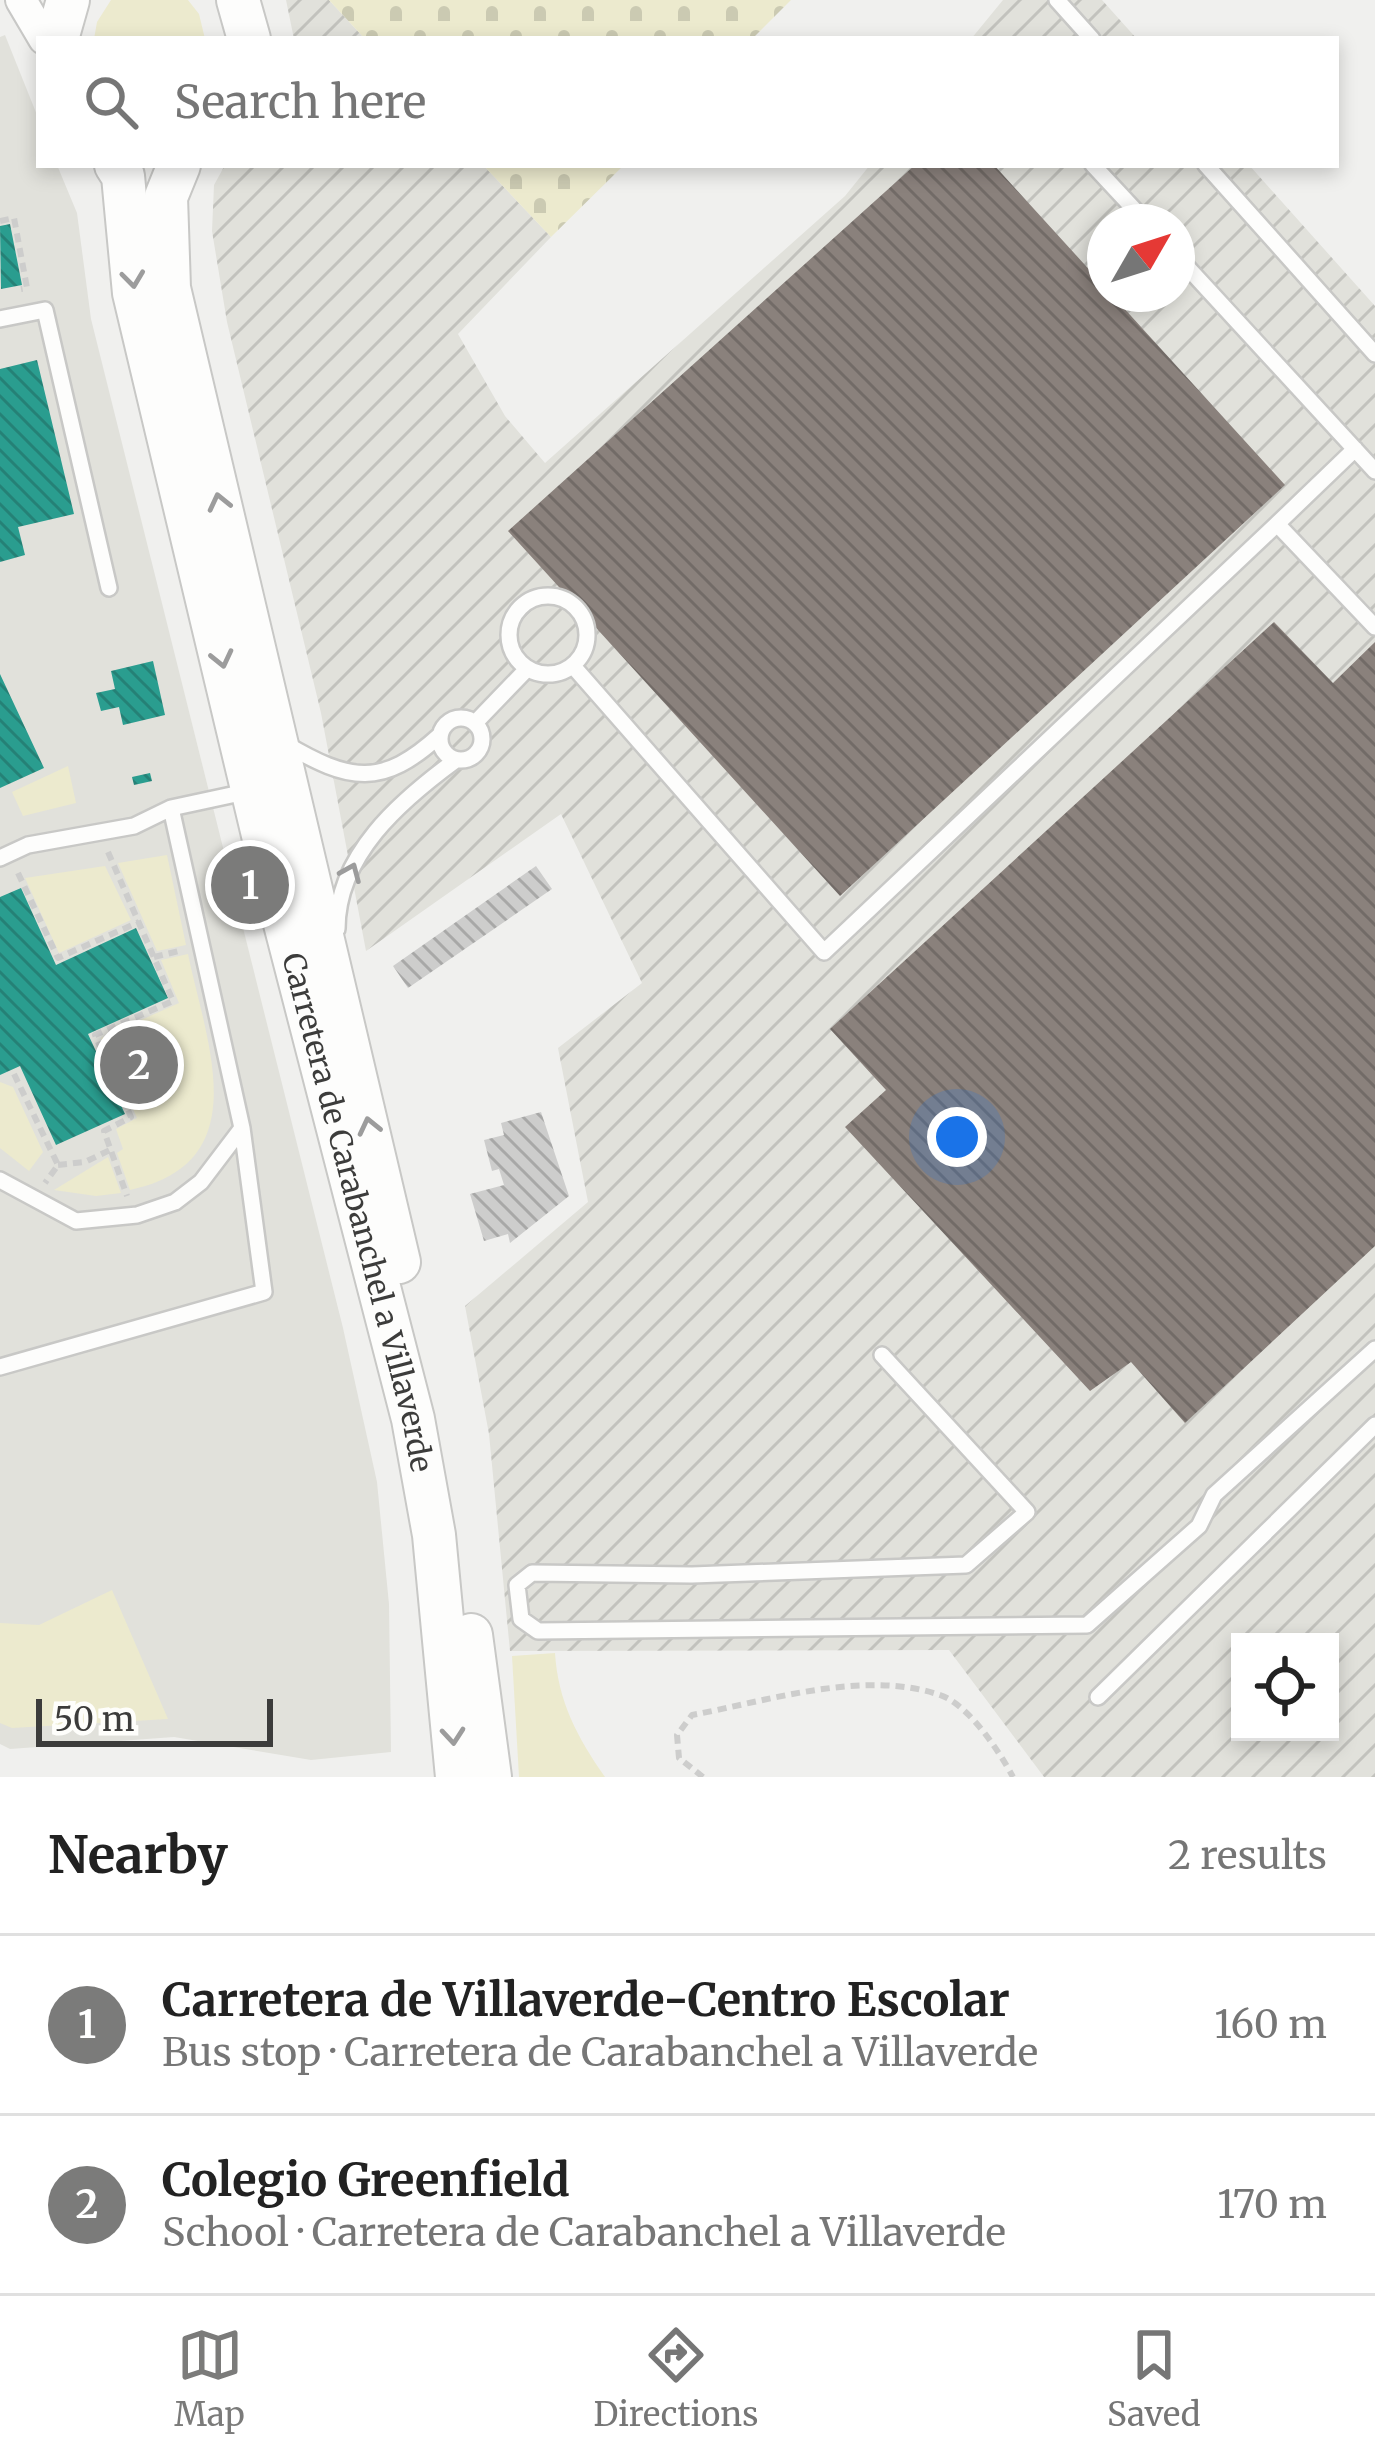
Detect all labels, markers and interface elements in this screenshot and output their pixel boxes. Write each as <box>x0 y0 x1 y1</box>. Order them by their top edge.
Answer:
search box <box>36 36 1339 168</box>
icon: search <box>78 69 144 135</box>
text: Search here <box>174 74 426 130</box>
north arrow <box>1087 204 1195 312</box>
one-way arrow <box>119 270 145 289</box>
one-way arrow <box>208 492 233 512</box>
one-way arrow <box>208 648 233 669</box>
pin: 1 <box>211 840 289 930</box>
one-way arrow <box>336 863 360 884</box>
street label: Carretera de Carabanchel a Villaverde <box>274 949 441 1475</box>
pin: 2 <box>100 1020 178 1110</box>
your location <box>927 1107 987 1167</box>
one-way arrow <box>357 1116 382 1136</box>
map controls <box>1231 1633 1339 1741</box>
button: locate <box>1231 1633 1339 1741</box>
scale bar <box>36 1693 273 1746</box>
text: 50 m <box>54 1699 135 1740</box>
one-way arrow <box>440 1727 465 1746</box>
text: Nearby <box>48 1823 228 1887</box>
text: 2 results <box>1168 1831 1327 1880</box>
text: Carretera de Villaverde-Centro Escolar <box>162 1972 1010 2028</box>
text: 1 <box>78 2000 96 2049</box>
text: 160 m <box>1214 2000 1327 2049</box>
text: Bus stop · Carretera de Carabanchel a Villaverde <box>162 2028 1038 2077</box>
text: Colegio Greenfield <box>162 2152 570 2208</box>
text: 2 <box>76 2180 98 2229</box>
text: 170 m <box>1217 2180 1327 2229</box>
text: School · Carretera de Carabanchel a Villaverde <box>162 2208 1006 2257</box>
tab: Map <box>174 2322 245 2435</box>
tab: Directions <box>593 2322 758 2435</box>
tab: Saved <box>1107 2322 1201 2435</box>

